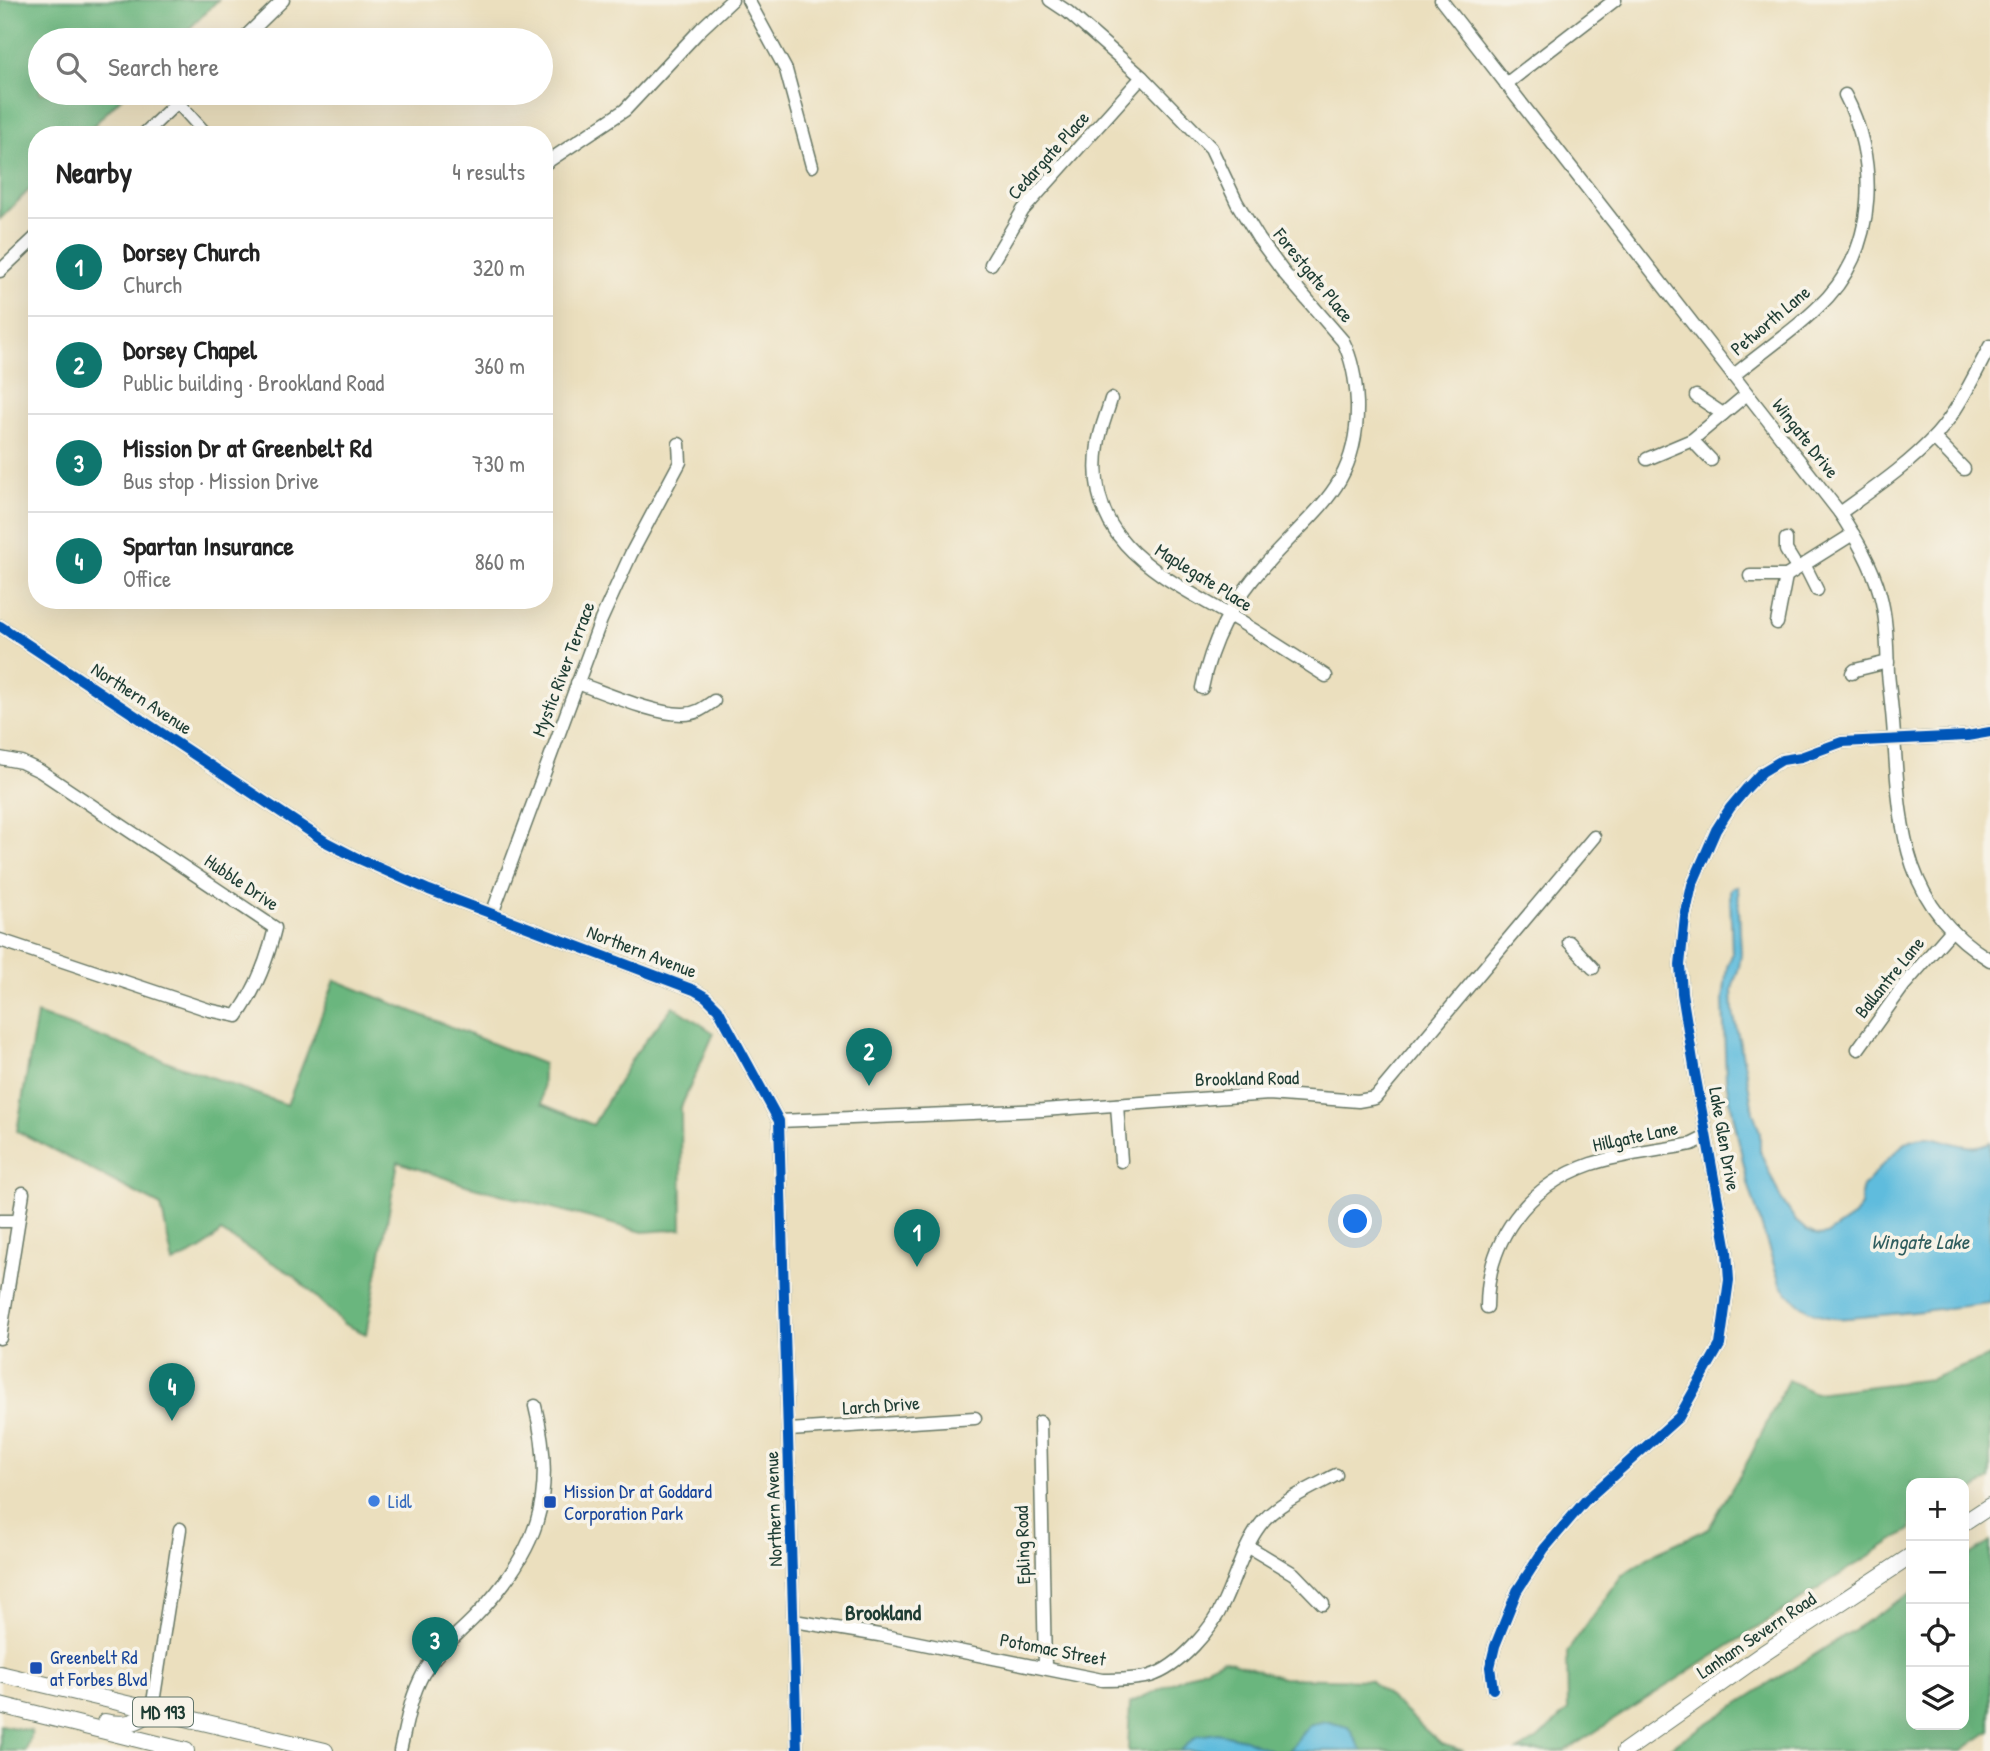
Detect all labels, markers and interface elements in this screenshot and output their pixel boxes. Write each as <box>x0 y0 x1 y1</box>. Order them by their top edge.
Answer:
search box <box>28 28 553 105</box>
icon: search <box>52 48 90 86</box>
text: Search here <box>108 49 219 84</box>
street label: Cedargate Place <box>1001 105 1095 205</box>
text: Nearby <box>56 152 132 192</box>
text: 4 results <box>452 156 525 187</box>
street label: Forestgate Place <box>1267 222 1360 328</box>
text: Dorsey Church <box>123 234 260 269</box>
text: 1 <box>75 252 83 283</box>
text: 320 m <box>473 252 525 283</box>
text: Church <box>123 269 182 300</box>
street label: Petworth Lane <box>1725 279 1816 361</box>
text: Dorsey Chapel <box>123 332 257 367</box>
text: 2 <box>74 350 84 381</box>
text: 360 m <box>474 350 525 381</box>
text: Public building · Brookland Road <box>123 367 384 398</box>
street label: Wingate Drive <box>1767 393 1846 484</box>
text: Mission Dr at Greenbelt Rd <box>123 430 372 465</box>
text: 3 <box>74 448 84 479</box>
text: 730 m <box>472 448 525 479</box>
text: Bus stop · Mission Drive <box>123 465 319 496</box>
text: Spartan Insurance <box>123 528 294 563</box>
street label: Maplegate Place <box>1150 537 1258 618</box>
text: 4 <box>75 546 83 577</box>
text: 860 m <box>475 546 525 577</box>
text: Office <box>123 563 171 594</box>
street label: Mystic River Terrace <box>525 597 601 740</box>
street label: Northern Avenue <box>86 656 198 741</box>
street label: Hubble Drive <box>200 847 285 917</box>
street label: Northern Avenue <box>583 918 701 984</box>
street label: Ballantre Lane <box>1848 930 1930 1023</box>
pin: 2 <box>846 1028 892 1086</box>
street label: Brookland Road <box>1195 1064 1300 1092</box>
street label: Lake Glen Drive <box>1703 1085 1747 1193</box>
street label: Hillgate Lane <box>1590 1114 1680 1158</box>
your location <box>1338 1204 1372 1238</box>
pin: 1 <box>894 1209 940 1267</box>
water label: Wingate Lake <box>1871 1227 1971 1256</box>
pin: 4 <box>149 1363 195 1421</box>
street label: Larch Drive <box>842 1389 921 1421</box>
street label: Northern Avenue <box>758 1450 788 1567</box>
place label: Mission Dr at Goddard Corporation Park <box>564 1478 712 1526</box>
map controls <box>1906 1478 1969 1730</box>
button: + <box>1906 1478 1969 1541</box>
place label: Lidl <box>388 1488 413 1514</box>
marker: Lidl <box>366 1493 382 1509</box>
marker: Mission Dr at Goddard Corporation Park <box>542 1494 558 1510</box>
street label: Epling Road <box>1008 1505 1036 1585</box>
button: − <box>1906 1541 1969 1604</box>
street label: Lanham Severn Road <box>1691 1585 1821 1685</box>
district label: Brookland <box>845 1598 922 1627</box>
button: locate <box>1906 1604 1969 1667</box>
pin: 3 <box>412 1617 458 1675</box>
street label: Potomac Street <box>998 1626 1109 1672</box>
place label: Greenbelt Rd at Forbes Blvd <box>50 1644 148 1692</box>
marker: Greenbelt Rd at Forbes Blvd <box>28 1660 44 1676</box>
button: layers <box>1906 1667 1969 1730</box>
road number: MD 193 <box>133 1698 193 1727</box>

